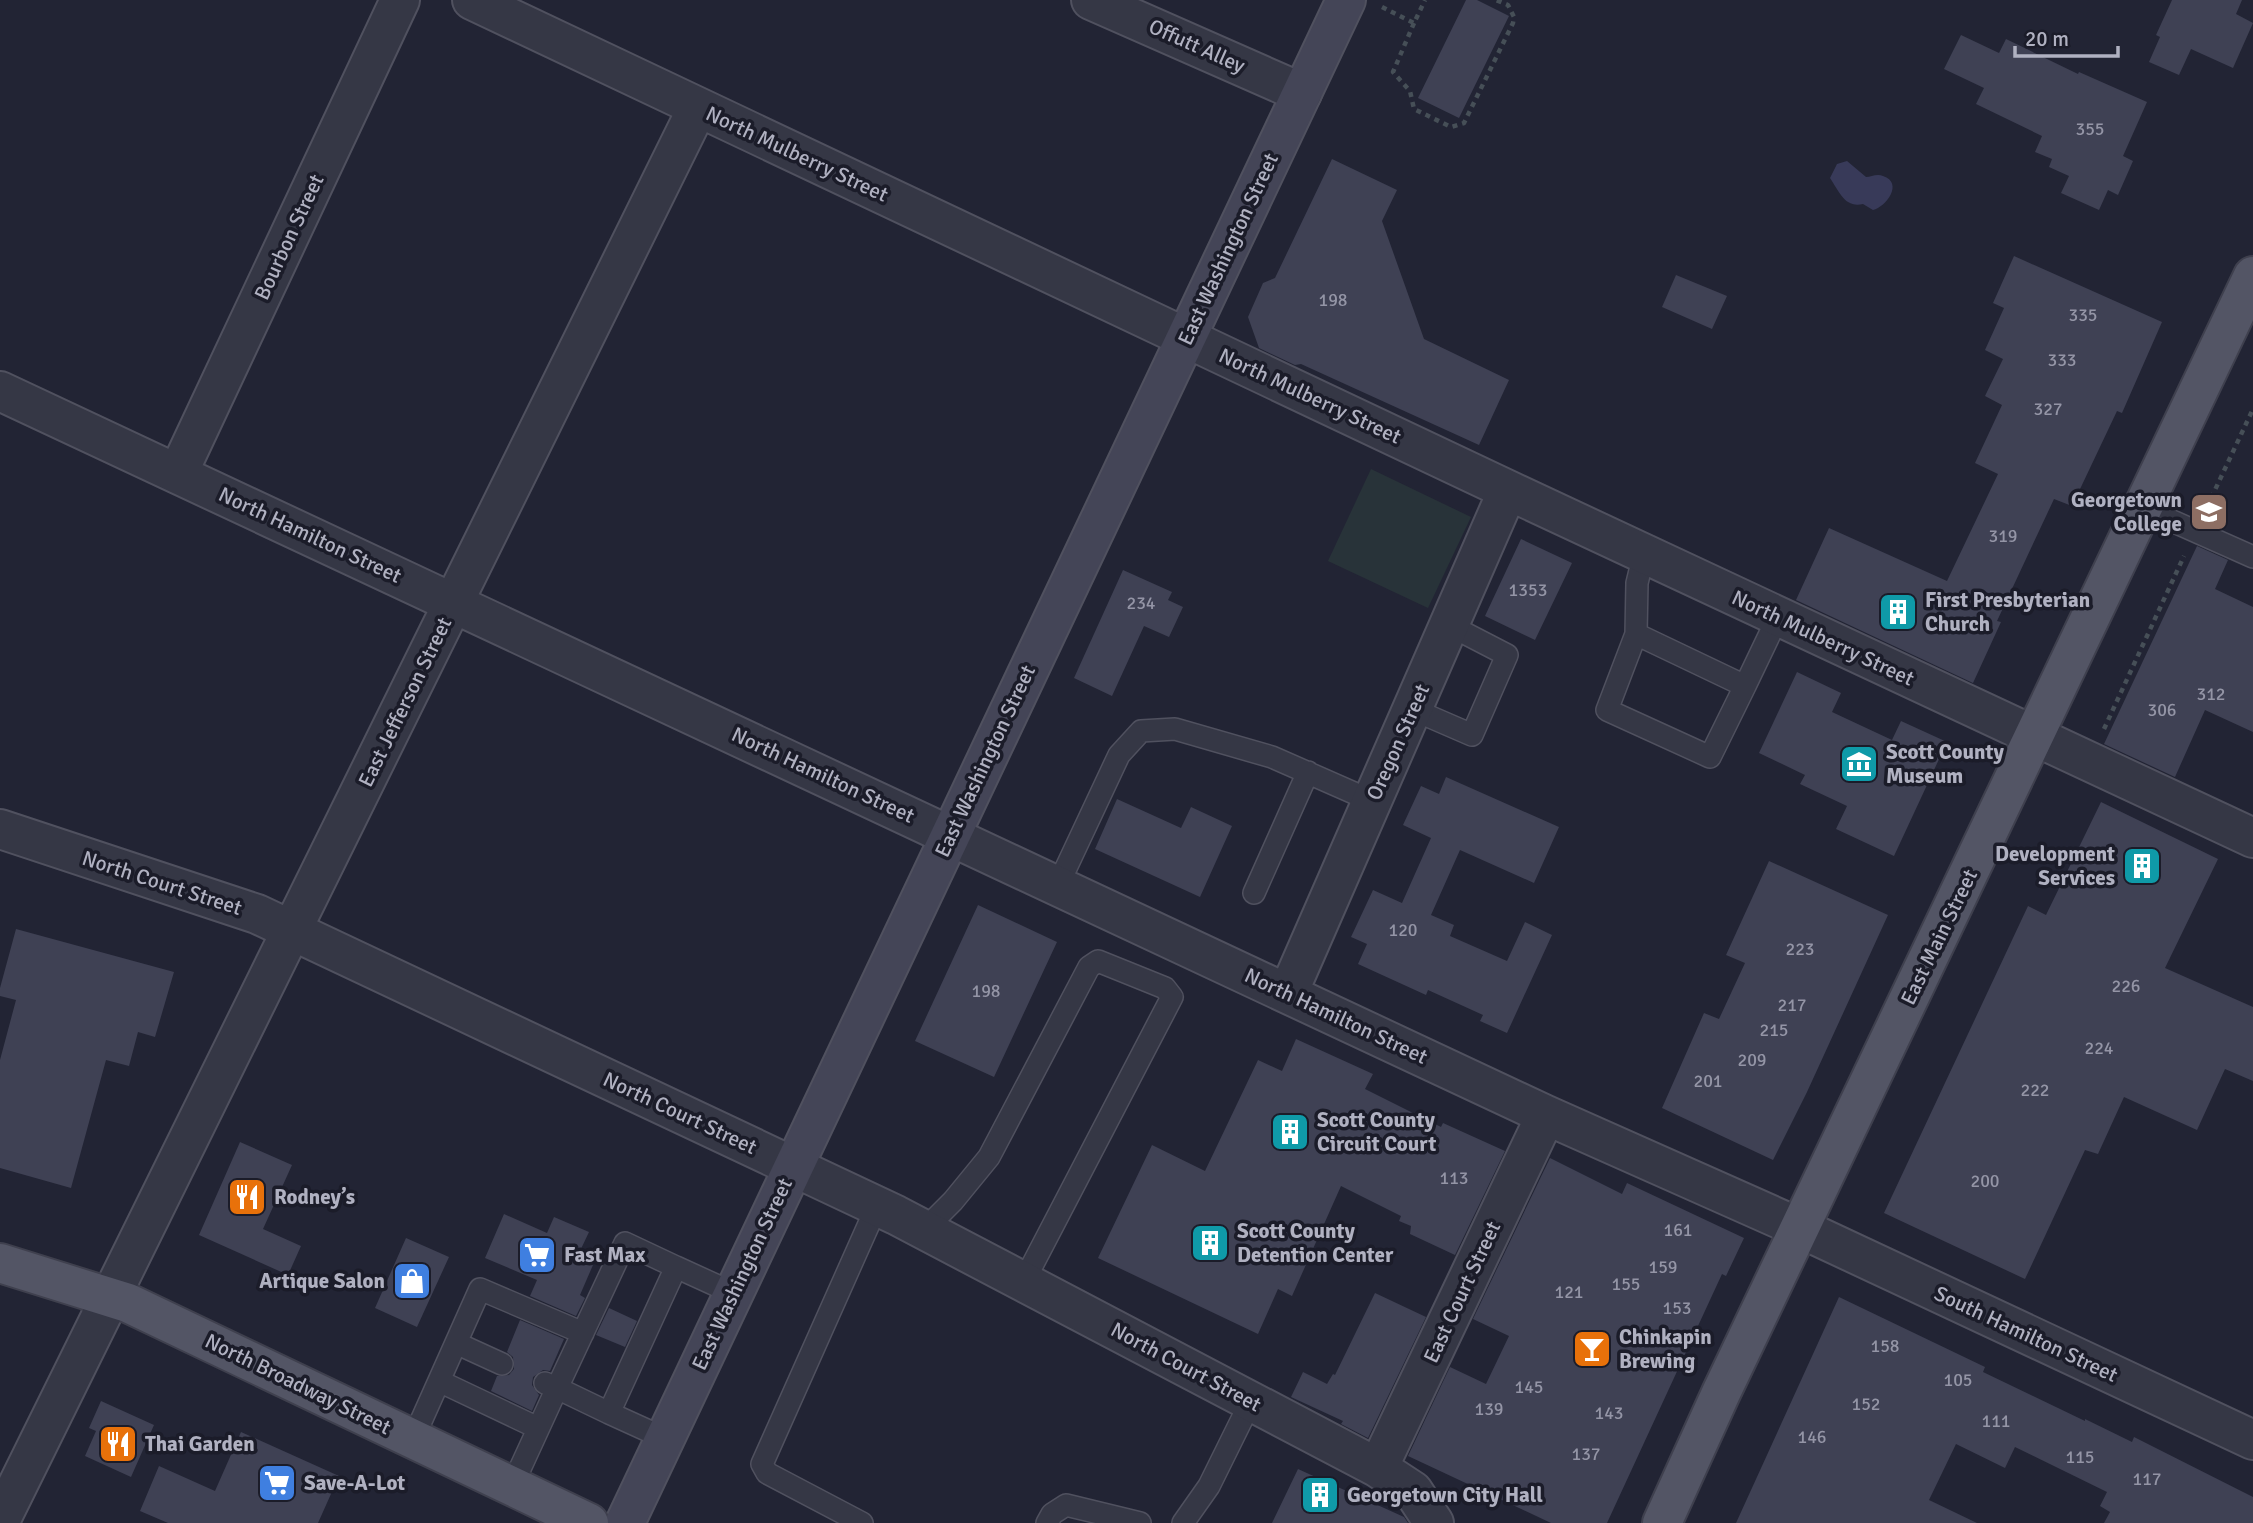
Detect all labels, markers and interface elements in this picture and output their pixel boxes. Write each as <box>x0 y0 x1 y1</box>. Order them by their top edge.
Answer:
street label: Offutt Alley <box>1145 13 1249 79</box>
scale bar <box>2015 14 2118 58</box>
text: 20 m <box>2025 26 2069 52</box>
street label: North Mulberry Street <box>702 100 892 208</box>
house number: 355 <box>2075 118 2105 140</box>
street label: East Washington Street <box>1172 149 1284 349</box>
street label: Bourbon Street <box>249 170 329 304</box>
house number: 198 <box>1318 289 1348 311</box>
house number: 335 <box>2068 304 2098 326</box>
street label: North Mulberry Street <box>1215 342 1405 450</box>
house number: 333 <box>2047 349 2077 371</box>
house number: 327 <box>2033 398 2063 420</box>
street label: North Hamilton Street <box>214 481 406 589</box>
place label: Georgetown College <box>2071 487 2182 537</box>
school or university icon: Georgetown College <box>2188 491 2230 533</box>
house number: 319 <box>1988 525 2018 547</box>
house number: 1353 <box>1509 579 1547 601</box>
street label: North Mulberry Street <box>1728 584 1918 692</box>
place label: First Presbyterian Church <box>1925 587 2090 637</box>
building icon: First Presbyterian Church <box>1877 591 1919 633</box>
house number: 234 <box>1126 592 1156 614</box>
street label: East Jefferson Street <box>353 613 457 791</box>
street label: East Washington Street <box>929 661 1041 861</box>
street label: Oregon Street <box>1361 680 1435 804</box>
house number: 312 <box>2196 683 2226 705</box>
house number: 306 <box>2147 699 2177 721</box>
street label: North Hamilton Street <box>727 721 919 829</box>
place label: Scott County Museum <box>1886 739 2005 789</box>
museum icon: Scott County Museum <box>1838 743 1880 785</box>
place label: Development Services <box>1995 841 2115 891</box>
street label: North Court Street <box>79 845 245 921</box>
building icon: Development Services <box>2121 845 2163 887</box>
street label: East Main Street <box>1895 865 1983 1009</box>
house number: 120 <box>1388 919 1418 941</box>
house number: 223 <box>1785 938 1815 960</box>
street label: North Hamilton Street <box>1240 962 1432 1070</box>
house number: 226 <box>2111 975 2141 997</box>
house number: 198 <box>971 980 1001 1002</box>
house number: 217 <box>1777 994 1807 1016</box>
house number: 215 <box>1759 1019 1789 1041</box>
house number: 224 <box>2084 1037 2114 1059</box>
house number: 209 <box>1737 1049 1767 1071</box>
street label: North Court Street <box>599 1066 761 1160</box>
house number: 201 <box>1693 1070 1723 1092</box>
house number: 222 <box>2020 1079 2050 1101</box>
place label: Scott County Circuit Court <box>1317 1107 1436 1157</box>
building icon: Scott County Circuit Court <box>1269 1111 1311 1153</box>
house number: 113 <box>1439 1167 1469 1189</box>
house number: 200 <box>1970 1170 2000 1192</box>
street label: East Washington Street <box>686 1174 798 1374</box>
restaurant icon: Rodney’s <box>226 1176 268 1218</box>
place label: Rodney’s <box>274 1184 355 1210</box>
street label: East Court Street <box>1418 1217 1506 1367</box>
place label: Scott County Detention Center <box>1237 1218 1394 1268</box>
house number: 161 <box>1663 1219 1693 1241</box>
building icon: Scott County Detention Center <box>1189 1222 1231 1264</box>
supermarket icon: Fast Max <box>516 1234 558 1276</box>
place label: Fast Max <box>564 1242 646 1268</box>
house number: 159 <box>1648 1256 1678 1278</box>
shop icon: Artique Salon <box>391 1260 433 1302</box>
place label: Artique Salon <box>259 1268 385 1294</box>
house number: 155 <box>1611 1273 1641 1295</box>
street label: South Hamilton Street <box>1930 1280 2122 1388</box>
house number: 121 <box>1554 1281 1584 1303</box>
house number: 153 <box>1662 1297 1692 1319</box>
street label: North Court Street <box>1106 1316 1266 1418</box>
place label: Chinkapin Brewing <box>1619 1324 1712 1374</box>
street label: North Broadway Street <box>201 1328 395 1440</box>
bar icon: Chinkapin Brewing <box>1571 1328 1613 1370</box>
house number: 158 <box>1870 1335 1900 1357</box>
house number: 105 <box>1943 1369 1973 1391</box>
house number: 145 <box>1514 1376 1544 1398</box>
house number: 152 <box>1851 1393 1881 1415</box>
house number: 139 <box>1474 1398 1504 1420</box>
house number: 143 <box>1594 1402 1624 1424</box>
house number: 111 <box>1981 1410 2011 1432</box>
restaurant icon: Thai Garden <box>97 1423 139 1465</box>
house number: 146 <box>1797 1426 1827 1448</box>
place label: Thai Garden <box>145 1431 255 1457</box>
house number: 137 <box>1571 1443 1601 1465</box>
house number: 115 <box>2065 1446 2095 1468</box>
supermarket icon: Save-A-Lot <box>256 1462 298 1504</box>
house number: 117 <box>2132 1468 2162 1490</box>
place label: Save-A-Lot <box>304 1470 405 1496</box>
building icon: Georgetown City Hall <box>1299 1474 1341 1516</box>
place label: Georgetown City Hall <box>1347 1482 1543 1508</box>

